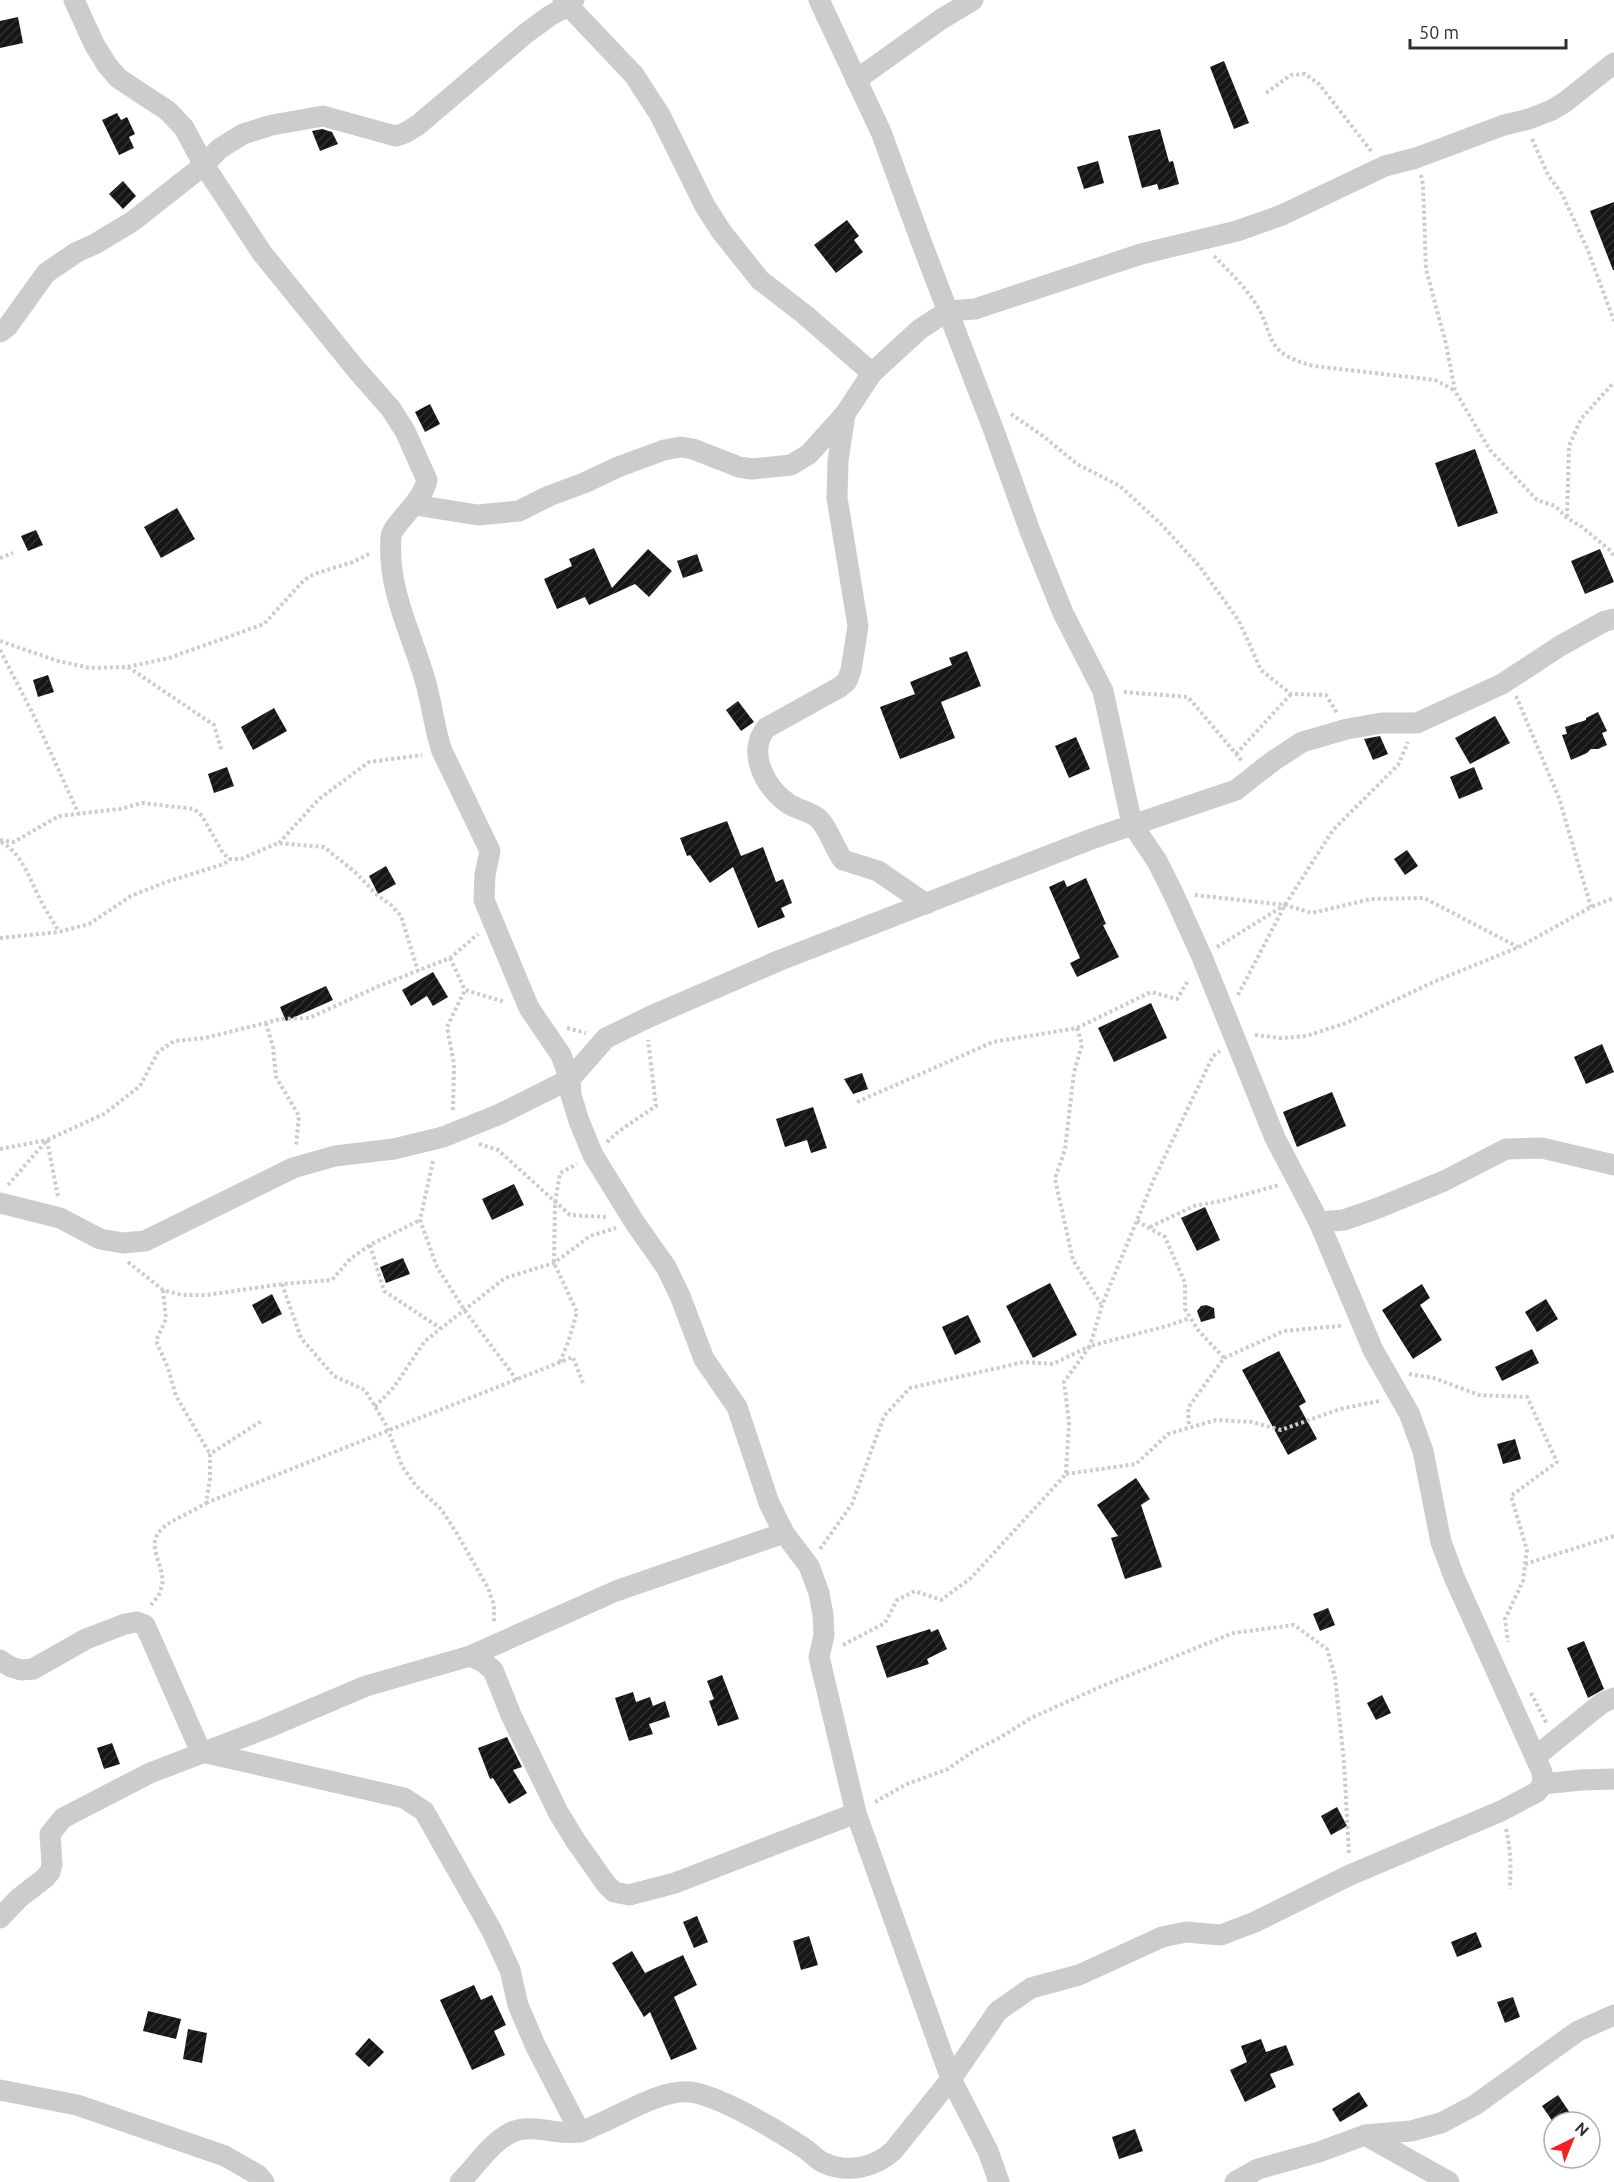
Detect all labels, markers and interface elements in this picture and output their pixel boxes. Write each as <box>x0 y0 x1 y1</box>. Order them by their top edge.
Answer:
scale bar <box>1410 12 1566 50</box>
text: 50 m <box>1419 22 1459 42</box>
north arrow <box>1542 2110 1602 2170</box>
text: N <box>1572 2118 1593 2140</box>

